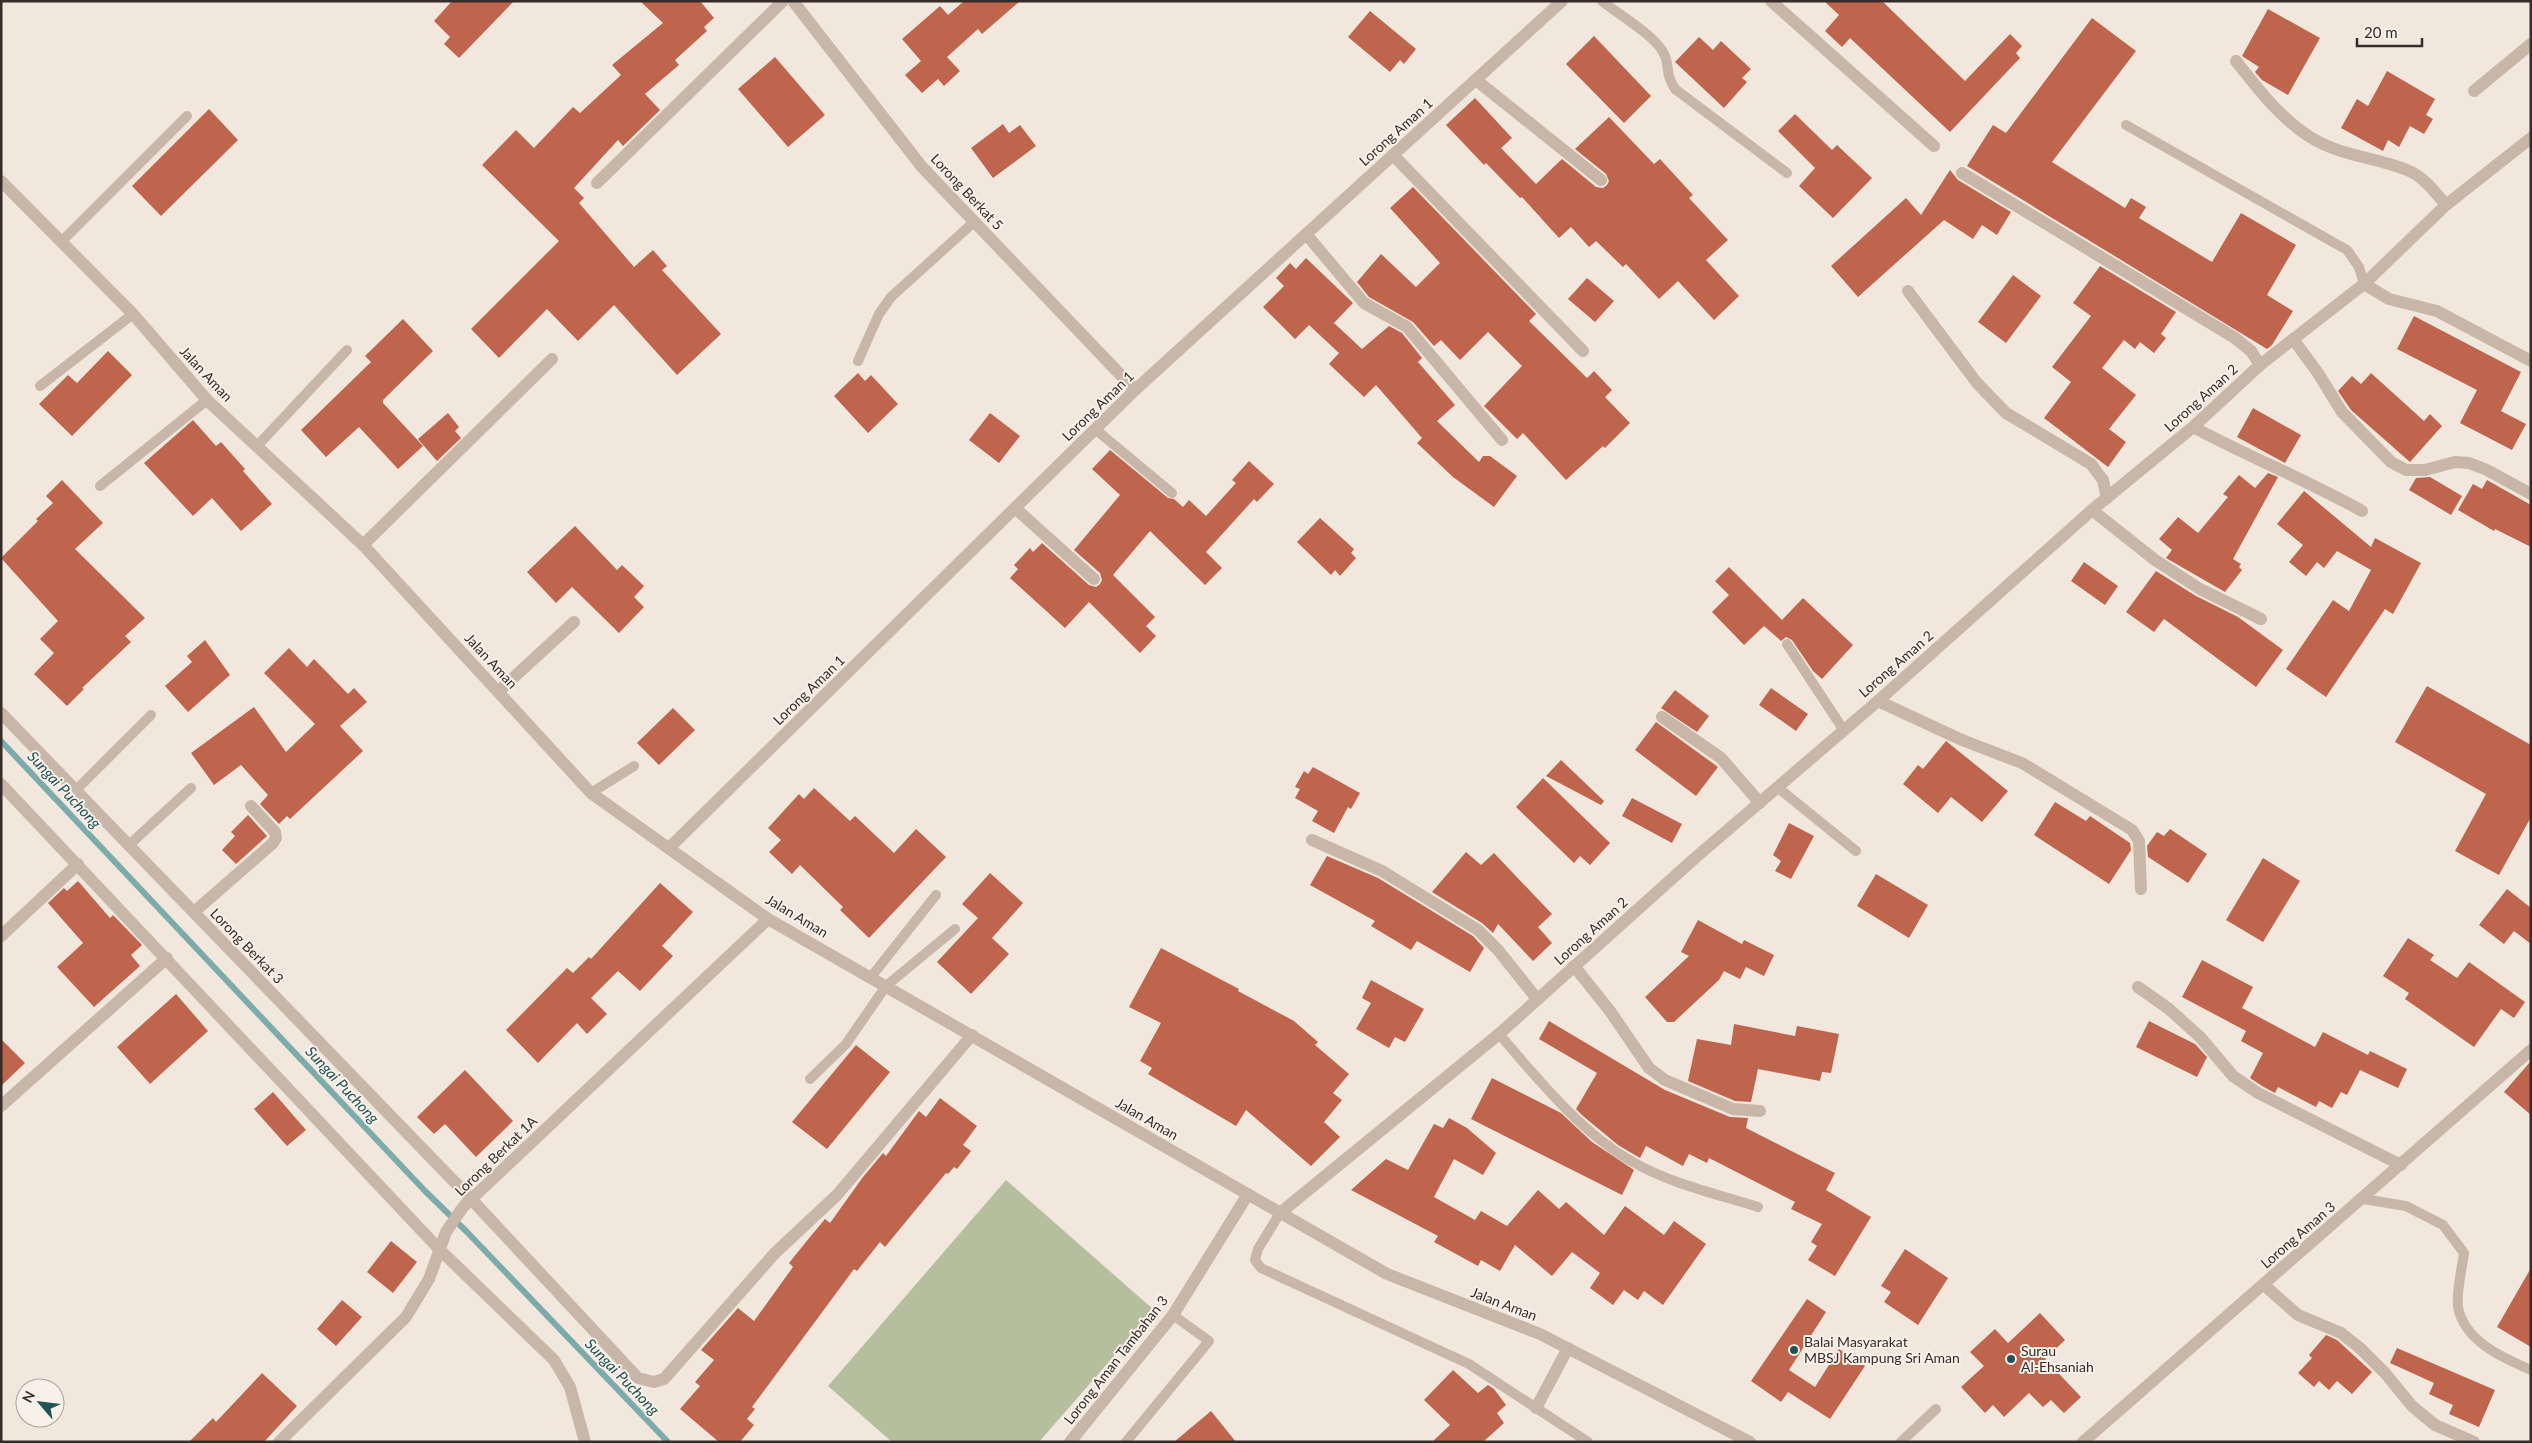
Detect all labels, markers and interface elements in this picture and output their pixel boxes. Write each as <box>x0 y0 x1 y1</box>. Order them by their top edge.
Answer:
scale bar <box>2357 15 2422 47</box>
text: 20 m <box>2364 23 2398 41</box>
street label: Lorong Aman 1 <box>1355 94 1436 169</box>
street label: Lorong Berkat 5 <box>928 150 1007 233</box>
street label: Jalan Aman <box>176 342 236 405</box>
street label: Lorong Aman 2 <box>2160 360 2241 435</box>
street label: Lorong Aman 1 <box>1058 367 1137 444</box>
street label: Lorong Aman 2 <box>1855 627 1936 701</box>
street label: Jalan Aman <box>461 629 521 692</box>
street label: Lorong Aman 1 <box>769 651 848 728</box>
water label: Sungai Puchong <box>24 747 106 832</box>
street label: Jalan Aman <box>763 890 831 941</box>
street label: Lorong Aman 2 <box>1550 893 1631 968</box>
street label: Lorong Berkat 3 <box>207 904 288 987</box>
water label: Sungai Puchong <box>302 1042 384 1127</box>
street label: Jalan Aman <box>1113 1094 1182 1143</box>
street label: Lorong Berkat 1A <box>451 1112 541 1199</box>
street label: Lorong Aman 3 <box>2257 1198 2338 1272</box>
street label: Jalan Aman <box>1469 1283 1540 1324</box>
street label: Lorong Aman Tambahan 3 <box>1060 1292 1171 1427</box>
place label: Balai Masyarakat MBSJ Kampung Sri Aman <box>1804 1333 1960 1366</box>
water label: Sungai Puchong <box>582 1334 664 1419</box>
place label: Surau Al-Ehsaniah <box>2021 1342 2094 1375</box>
marker: Balai Masyarakat MBSJ Kampung Sri Aman <box>1788 1344 1800 1356</box>
marker: Surau Al-Ehsaniah <box>2005 1353 2017 1365</box>
north arrow <box>15 1378 65 1428</box>
text: N <box>18 1388 38 1405</box>

